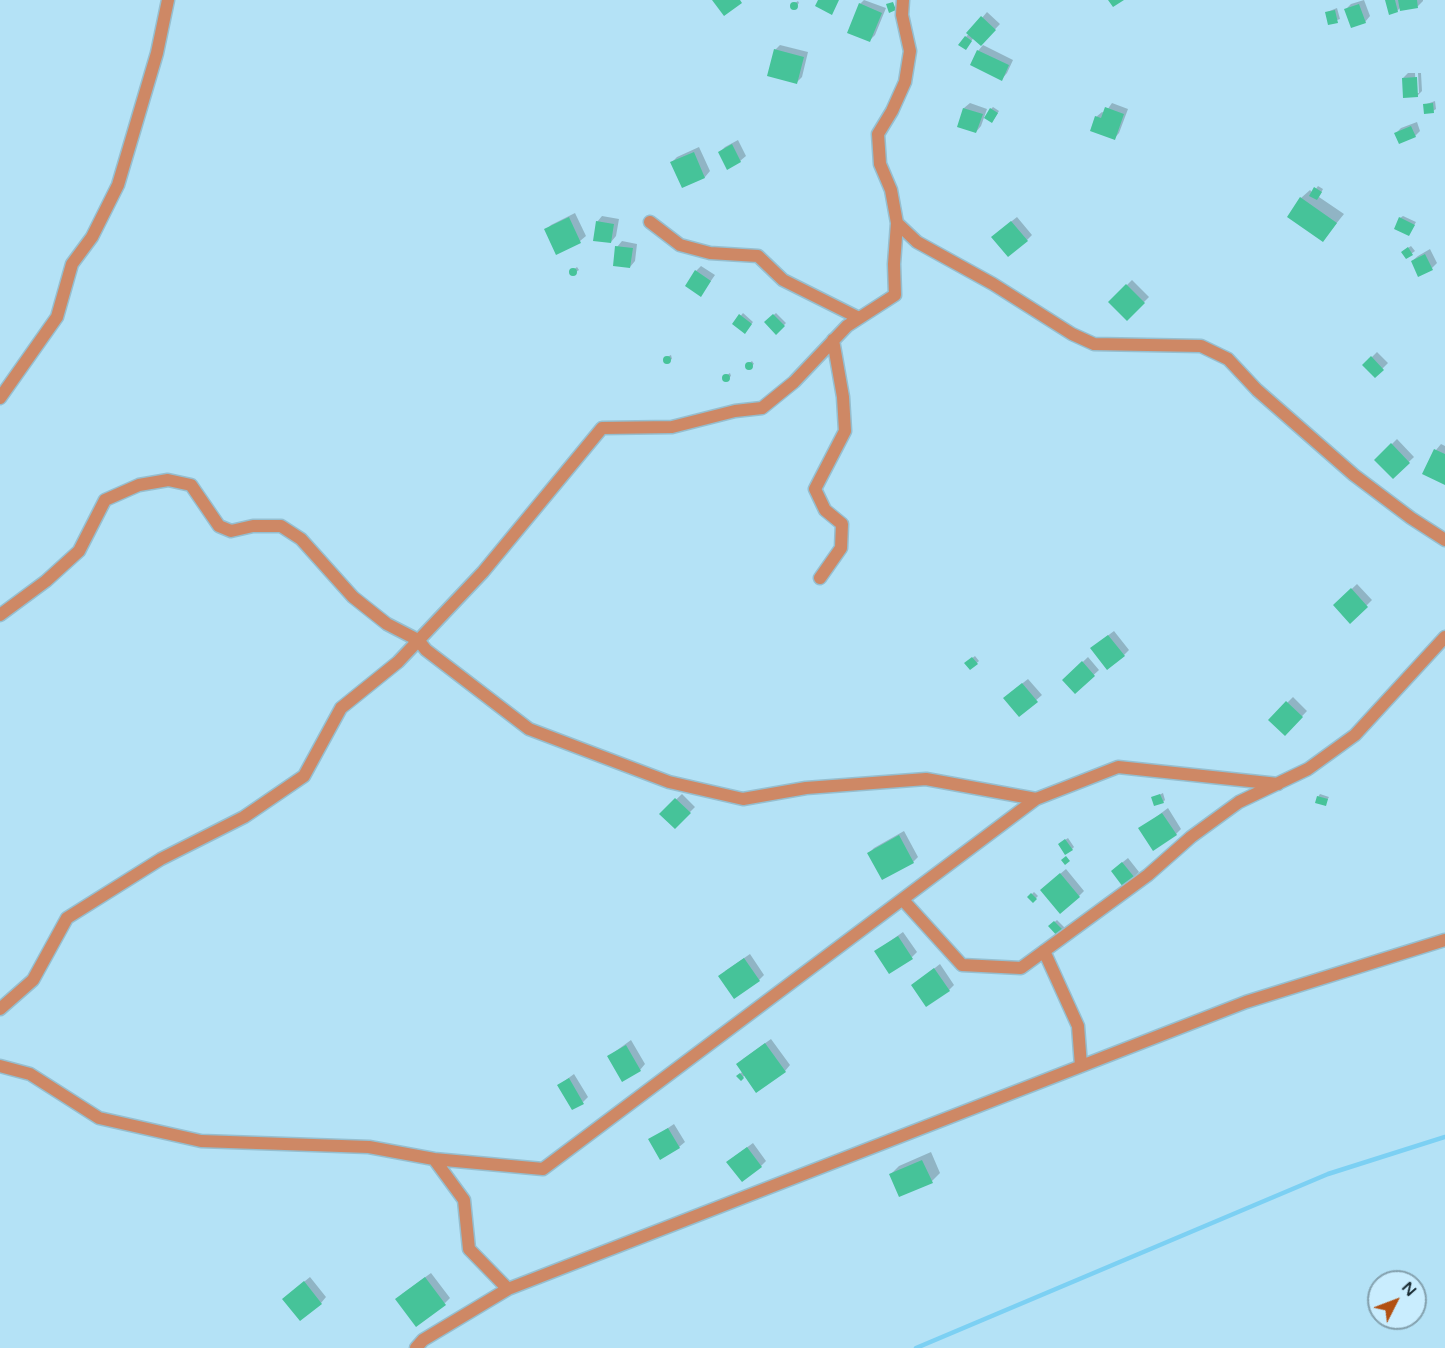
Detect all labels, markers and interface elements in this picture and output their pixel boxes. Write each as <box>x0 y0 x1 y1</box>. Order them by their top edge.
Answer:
north arrow <box>1367 1270 1427 1330</box>
text: N <box>1397 1278 1421 1301</box>

